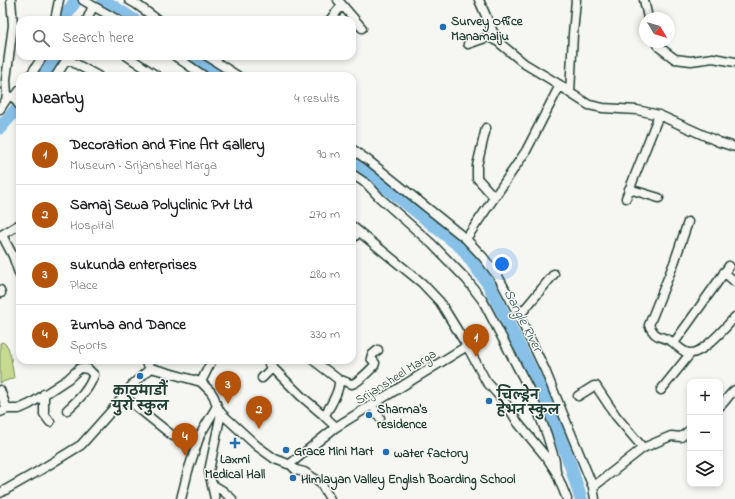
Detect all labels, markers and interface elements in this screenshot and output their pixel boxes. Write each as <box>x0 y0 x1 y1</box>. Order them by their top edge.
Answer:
place label: Survey Office Manamaiju <box>451 12 524 46</box>
north arrow <box>639 12 675 48</box>
search box <box>16 16 356 60</box>
marker: Survey Office Manamaiju <box>438 22 448 32</box>
icon: search <box>30 27 52 49</box>
text: Search here <box>62 27 134 49</box>
text: Nearby <box>32 86 84 111</box>
text: 4 results <box>294 89 340 108</box>
text: Decoration and Fine Art Gallery <box>70 134 265 156</box>
text: 1 <box>43 145 47 164</box>
text: 90 m <box>317 145 340 164</box>
text: Museum · Srijansheel Marga <box>70 156 217 175</box>
text: Samaj Sewa Polyclinic Pvt Ltd <box>70 194 252 216</box>
text: 2 <box>42 205 48 224</box>
text: 270 m <box>309 205 340 224</box>
text: Hospital <box>70 216 114 235</box>
text: sukunda enterprises <box>70 254 197 276</box>
your location <box>492 254 512 274</box>
text: 3 <box>42 265 48 284</box>
text: 280 m <box>310 265 340 284</box>
text: Place <box>70 276 98 295</box>
water label: Sangle River <box>498 286 548 357</box>
text: Zumba and Dance <box>70 314 186 336</box>
pin: 1 <box>463 324 489 357</box>
text: 4 <box>42 325 48 344</box>
text: 330 m <box>310 325 340 344</box>
text: Sports <box>70 336 107 355</box>
street label: Srijansheel Marga <box>352 345 441 411</box>
marker: काठमाडौं युरो स्कुल <box>135 371 145 381</box>
pin: 3 <box>215 371 241 404</box>
place label: काठमाडौं युरो स्कुल <box>111 379 170 416</box>
map controls <box>687 379 723 487</box>
button: + <box>687 379 723 415</box>
place label: चिल्ड्रेन हेभन स्कुल <box>496 384 561 420</box>
pin: 2 <box>246 396 272 429</box>
marker: चिल्ड्रेन हेभन स्कुल <box>484 396 494 406</box>
place label: Sharma's residence <box>377 400 428 434</box>
marker: Sharma's residence <box>364 410 374 420</box>
button: − <box>687 415 723 451</box>
pin: 4 <box>172 423 198 456</box>
marker: Laxmi Medical Hall <box>229 437 241 449</box>
place label: Grace Mini Mart <box>294 442 374 461</box>
place label: water factory <box>394 444 468 465</box>
marker: Grace Mini Mart <box>281 445 291 455</box>
marker: water factory <box>381 447 391 457</box>
place label: Laxmi Medical Hall <box>205 450 265 484</box>
button: layers <box>687 451 723 487</box>
place label: Himlayan Valley English Boarding School <box>301 470 515 491</box>
marker: Himlayan Valley English Boarding School <box>288 473 298 483</box>

